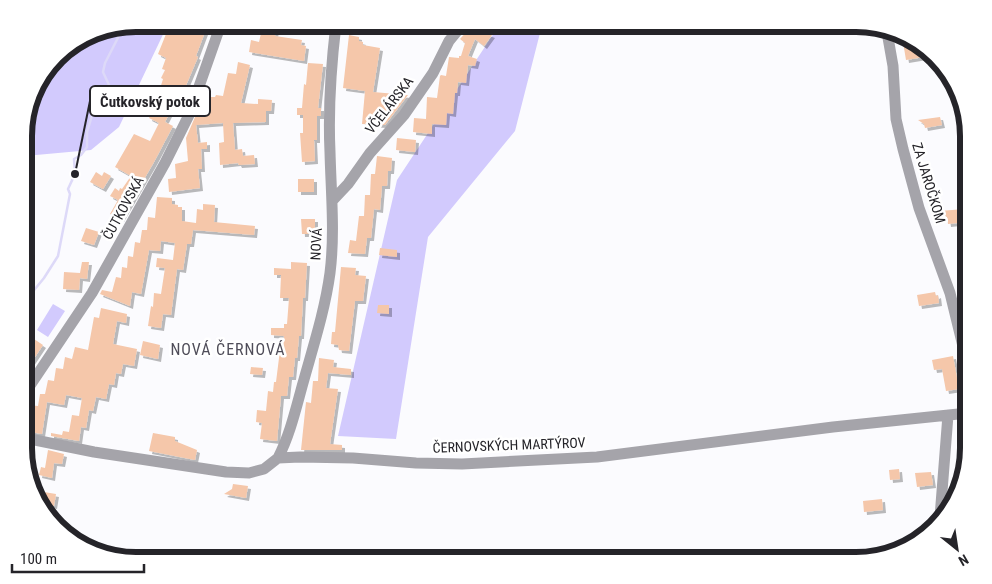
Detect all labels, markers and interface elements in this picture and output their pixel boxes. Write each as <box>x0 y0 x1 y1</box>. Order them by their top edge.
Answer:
street label: VČELÁRSKA <box>361 73 416 137</box>
callout: Čutkovský potok <box>90 86 210 116</box>
text: Čutkovský potok <box>100 93 201 111</box>
street label: ZA JAROČKOM <box>909 140 950 225</box>
street label: ČUTKOVSKÁ <box>98 173 147 242</box>
street label: NOVÁ <box>306 227 325 261</box>
district label: NOVÁ ČERNOVÁ <box>170 339 286 359</box>
street label: ČERNOVSKÝCH MARTÝROV <box>432 433 586 456</box>
north arrow <box>932 524 982 574</box>
scale bar <box>12 542 145 574</box>
text: 100 m <box>20 550 57 568</box>
text: N <box>956 551 971 569</box>

